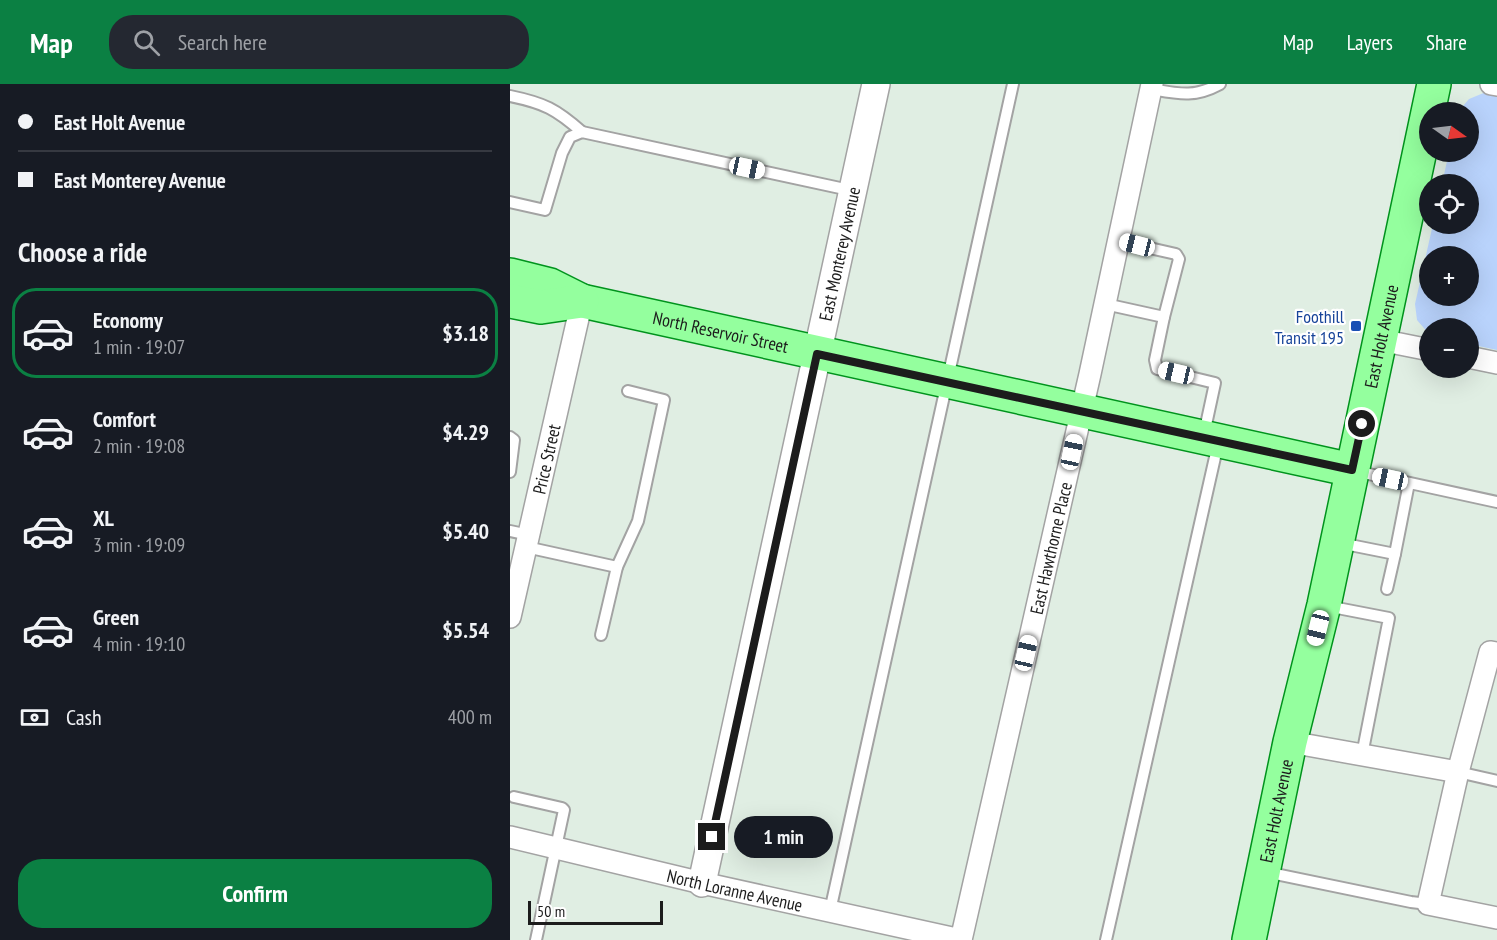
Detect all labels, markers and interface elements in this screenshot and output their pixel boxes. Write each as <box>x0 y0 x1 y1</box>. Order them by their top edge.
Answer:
search box <box>109 15 529 69</box>
text: Map <box>30 24 73 61</box>
icon: search <box>130 26 163 59</box>
text: Search here <box>178 28 267 56</box>
text: Map <box>1283 29 1314 56</box>
text: Layers <box>1347 29 1393 56</box>
text: Share <box>1426 29 1467 56</box>
north arrow <box>1419 102 1479 162</box>
map controls <box>1419 102 1479 378</box>
text: East Holt Avenue <box>54 108 185 136</box>
car <box>728 155 766 181</box>
text: East Monterey Avenue <box>54 166 226 194</box>
button: locate <box>1419 174 1479 234</box>
street label: East Monterey Avenue <box>813 185 865 323</box>
car <box>1117 232 1157 258</box>
text: Choose a ride <box>18 235 147 269</box>
button: + <box>1419 246 1479 306</box>
street label: East Holt Avenue <box>1359 282 1403 390</box>
street label: North Reservoir Street <box>651 305 791 357</box>
place label: Foothill Transit 195 <box>1274 305 1345 349</box>
icon: car <box>21 306 75 360</box>
text: Economy <box>93 306 163 334</box>
button: − <box>1419 318 1479 378</box>
text: $3.18 <box>442 319 489 347</box>
marker: Foothill Transit 195 <box>1349 319 1363 333</box>
text: 1 min · 19:07 <box>93 334 185 360</box>
car <box>1156 360 1196 386</box>
icon: car <box>21 405 75 459</box>
text: Comfort <box>93 405 156 433</box>
route start <box>1348 410 1375 437</box>
text: $4.29 <box>442 418 489 446</box>
street label: Price Street <box>527 422 565 496</box>
text: 2 min · 19:08 <box>93 433 185 459</box>
car <box>1059 433 1085 471</box>
car <box>1371 466 1409 492</box>
street label: East Hawthorne Place <box>1024 480 1077 616</box>
icon: car <box>21 504 75 558</box>
text: XL <box>93 504 114 532</box>
text: $5.40 <box>442 517 489 545</box>
text: 3 min · 19:09 <box>93 532 185 558</box>
icon: car <box>21 603 75 657</box>
text: Green <box>93 603 139 631</box>
car <box>1305 608 1331 648</box>
text: $5.54 <box>442 616 489 644</box>
text: 4 min · 19:10 <box>93 631 185 657</box>
car <box>1013 633 1039 673</box>
icon: cash <box>18 701 51 734</box>
text: Cash <box>66 703 102 731</box>
text: 400 m <box>448 704 492 730</box>
street label: East Holt Avenue <box>1254 757 1298 865</box>
callout: 1 min <box>733 816 832 858</box>
route end <box>698 823 725 850</box>
text: 1 min <box>763 824 804 850</box>
button: Confirm <box>18 859 492 928</box>
street label: North Loranne Avenue <box>665 864 805 916</box>
scale bar <box>528 898 663 926</box>
text: 50 m <box>537 901 565 921</box>

